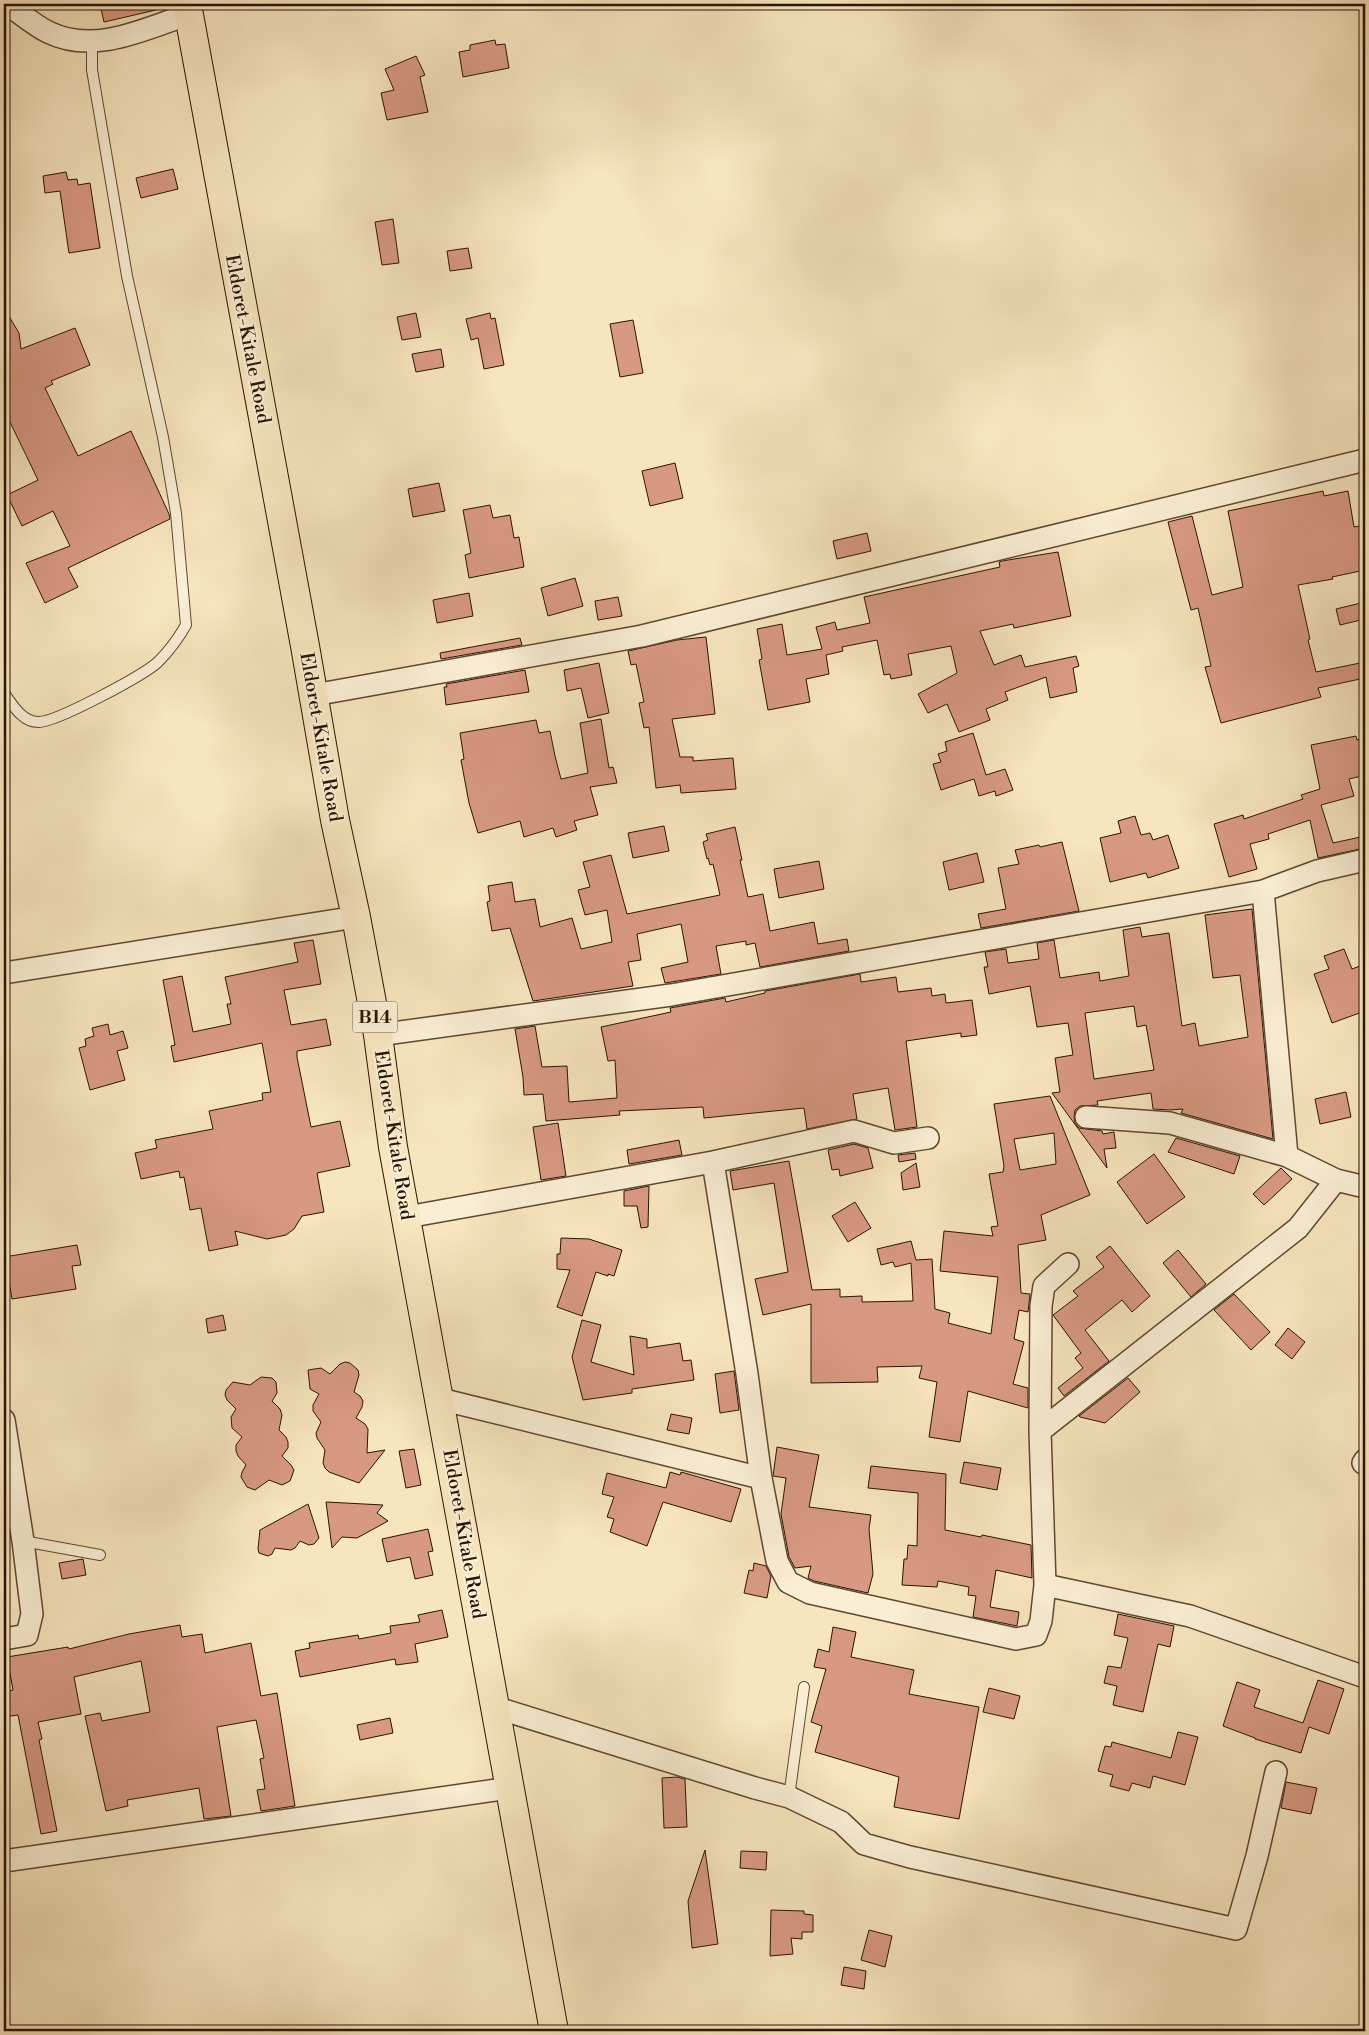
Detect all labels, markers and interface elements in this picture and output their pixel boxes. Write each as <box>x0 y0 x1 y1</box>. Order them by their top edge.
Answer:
street label: Eldoret-Kitale Road <box>220 252 276 426</box>
street label: Eldoret-Kitale Road <box>294 650 348 824</box>
road number: B14 <box>352 1002 398 1032</box>
street label: Eldoret-Kitale Road <box>369 1048 419 1222</box>
street label: Eldoret-Kitale Road <box>437 1447 491 1621</box>

